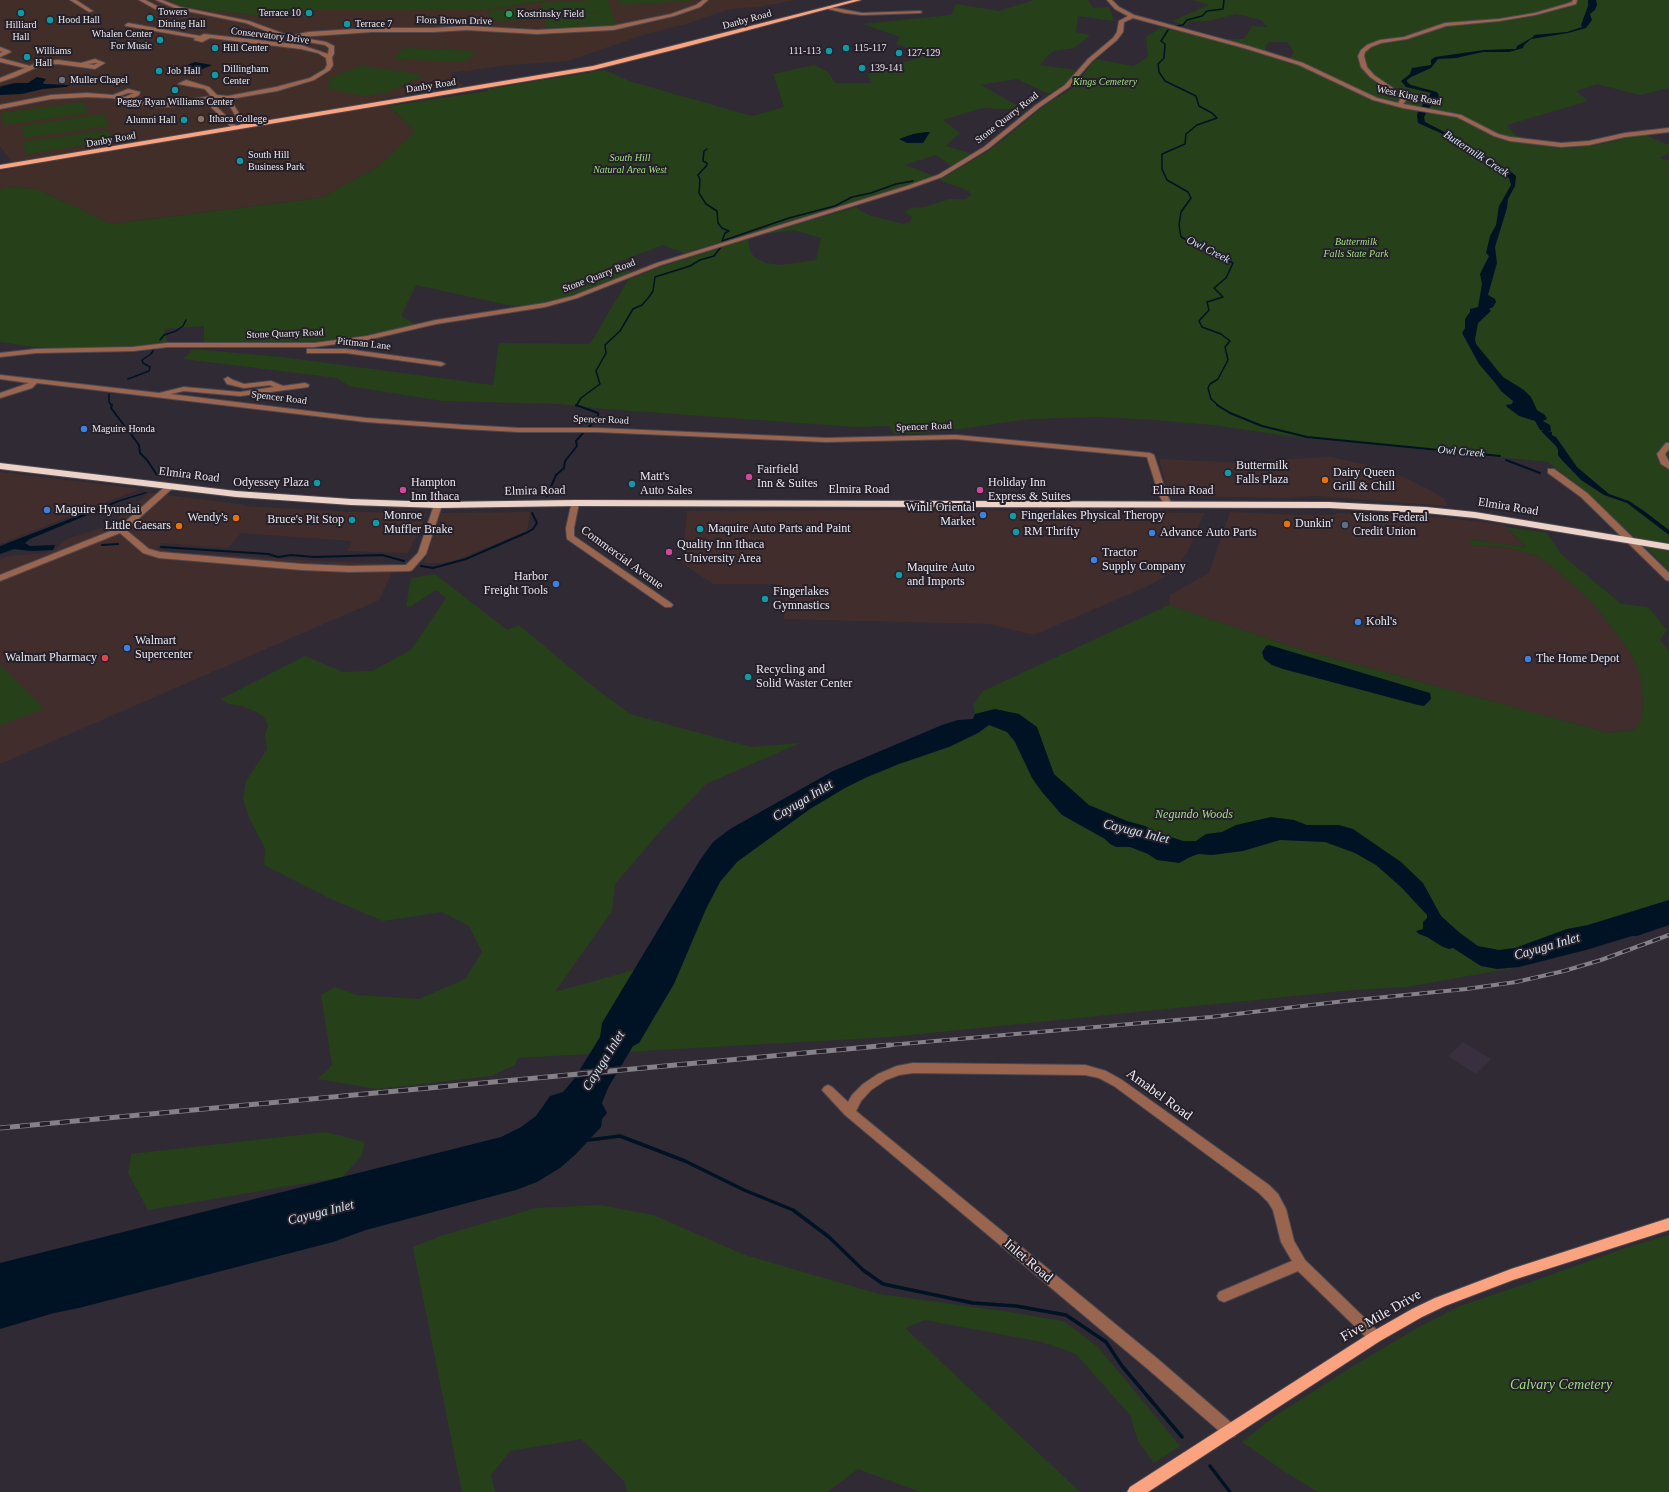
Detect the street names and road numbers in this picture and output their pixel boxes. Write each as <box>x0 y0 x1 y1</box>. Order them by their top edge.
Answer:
street label: Danby Road <box>721 8 773 32</box>
street label: Flora Brown Drive <box>416 14 492 28</box>
street label: Conservatory Drive <box>230 25 310 47</box>
street label: Danby Road <box>405 76 457 96</box>
street label: West King Road <box>1376 83 1442 109</box>
street label: Stone Quarry Road <box>973 90 1041 146</box>
street label: Danby Road <box>85 130 137 150</box>
street label: Stone Quarry Road <box>561 257 637 295</box>
street label: Stone Quarry Road <box>246 327 324 341</box>
street label: Pittman Lane <box>337 335 391 353</box>
street label: Spencer Road <box>251 389 307 407</box>
street label: Spencer Road <box>573 413 629 427</box>
street label: Spencer Road <box>896 420 952 434</box>
street label: Elmira Road <box>158 464 220 486</box>
street label: Elmira Road <box>504 483 566 499</box>
street label: Elmira Road <box>829 483 889 497</box>
street label: Elmira Road <box>1153 484 1213 498</box>
street label: Elmira Road <box>1477 495 1539 519</box>
street label: Commercial Avenue <box>578 523 666 593</box>
street label: Amabel Road <box>1123 1065 1195 1125</box>
street label: Inlet Road <box>1000 1236 1056 1286</box>
street label: Five Mile Drive <box>1338 1286 1424 1346</box>

